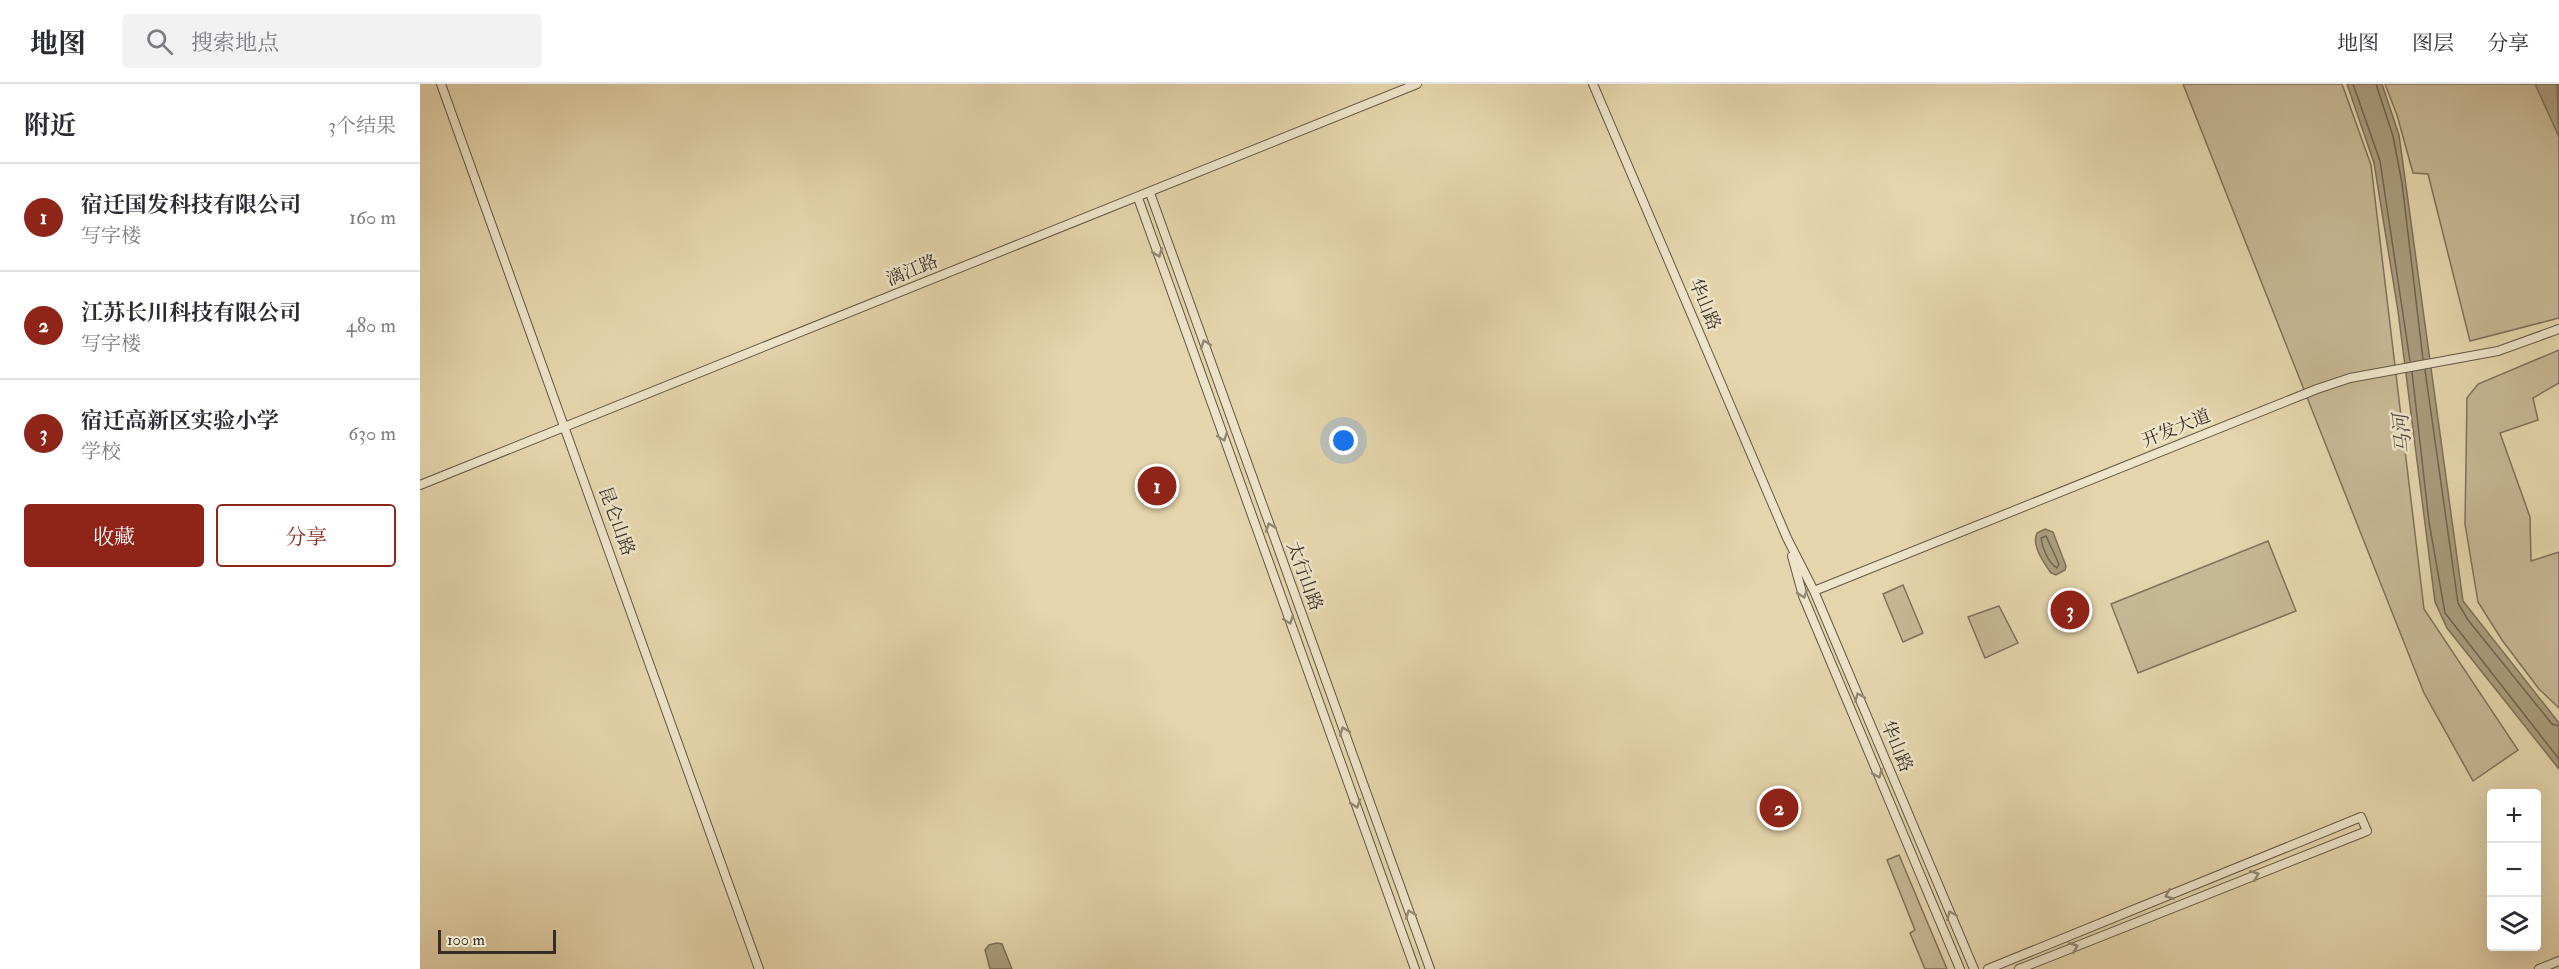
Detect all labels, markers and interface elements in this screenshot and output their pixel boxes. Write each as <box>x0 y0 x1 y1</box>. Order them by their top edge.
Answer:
search box <box>122 14 542 68</box>
icon: search <box>143 25 176 58</box>
text: 地图 <box>30 27 86 62</box>
text: 搜索地点 <box>191 29 279 57</box>
text: 地图 <box>2337 30 2379 57</box>
text: 图层 <box>2412 30 2454 57</box>
text: 分享 <box>2487 30 2529 57</box>
text: 附近 <box>24 110 76 142</box>
text: 3个结果 <box>328 113 396 138</box>
text: 宿迁国发科技有限公司 <box>81 191 301 219</box>
text: 1 <box>40 205 47 230</box>
text: 160 m <box>349 205 396 230</box>
text: 写字楼 <box>81 223 141 248</box>
one-way arrow <box>1150 247 1163 258</box>
street label: 漓江路 <box>883 250 942 291</box>
street label: 华山路 <box>1683 275 1726 334</box>
text: 江苏长川科技有限公司 <box>81 299 301 327</box>
text: 2 <box>38 313 49 338</box>
text: 480 m <box>346 313 396 338</box>
text: 写字楼 <box>81 331 141 356</box>
one-way arrow <box>1199 339 1212 350</box>
street label: 开发大道 <box>2139 404 2214 453</box>
text: 宿迁高新区实验小学 <box>81 407 279 435</box>
water label: 马河 <box>2388 410 2417 455</box>
text: 3 <box>40 421 47 446</box>
text: 630 m <box>348 421 396 446</box>
your location <box>1329 426 1358 455</box>
one-way arrow <box>1215 431 1228 442</box>
text: 学校 <box>81 439 121 464</box>
pin: 1 <box>1138 464 1176 508</box>
street label: 昆仑山路 <box>593 483 640 559</box>
button: 收藏 <box>24 504 204 567</box>
button: 分享 <box>216 504 396 567</box>
one-way arrow <box>1265 523 1278 533</box>
street label: 太行山路 <box>1281 538 1328 614</box>
one-way arrow <box>1795 588 1808 599</box>
pin: 3 <box>2050 588 2090 632</box>
one-way arrow <box>1282 614 1294 625</box>
one-way arrow <box>1854 692 1866 703</box>
street label: 华山路 <box>1875 717 1918 776</box>
one-way arrow <box>1338 726 1351 737</box>
one-way arrow <box>1871 768 1883 779</box>
pin: 2 <box>1760 786 1798 830</box>
map controls <box>2487 789 2541 951</box>
button: + <box>2487 789 2541 843</box>
one-way arrow <box>1349 798 1362 808</box>
button: − <box>2487 843 2541 897</box>
one-way arrow <box>2249 870 2260 882</box>
one-way arrow <box>2165 888 2176 900</box>
button: layers <box>2487 897 2541 951</box>
one-way arrow <box>1405 909 1418 920</box>
one-way arrow <box>1947 911 1959 922</box>
scale bar <box>438 927 556 954</box>
text: 100 m <box>447 930 485 950</box>
one-way arrow <box>2068 942 2078 955</box>

